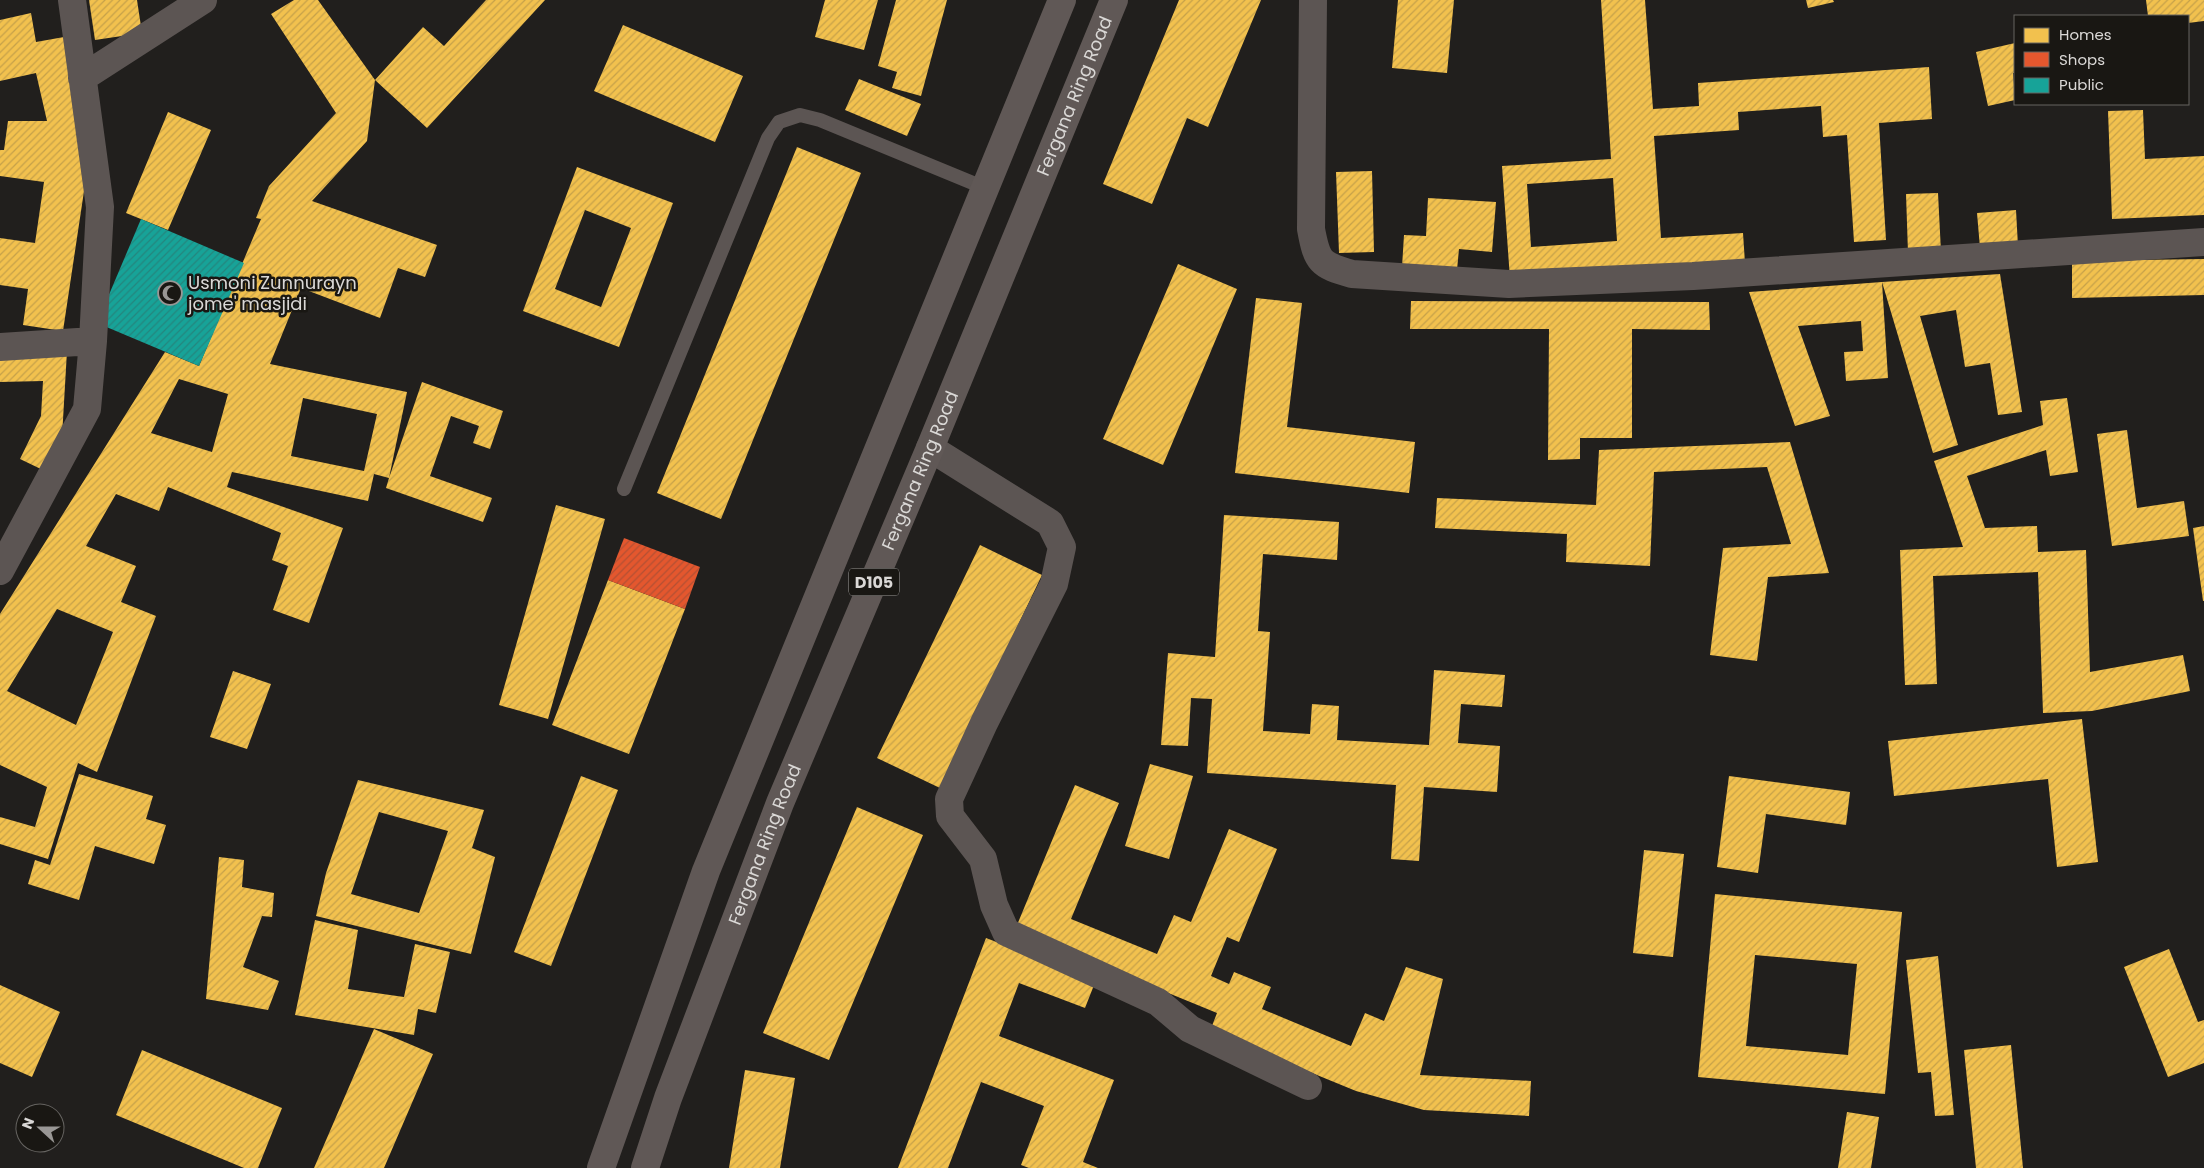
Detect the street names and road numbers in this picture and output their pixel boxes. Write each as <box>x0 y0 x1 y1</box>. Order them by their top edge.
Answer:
street label: Fergana Ring Road <box>1030 12 1118 180</box>
street label: Fergana Ring Road <box>875 387 964 554</box>
road number: D105 <box>849 568 899 596</box>
street label: Fergana Ring Road <box>722 760 807 928</box>

